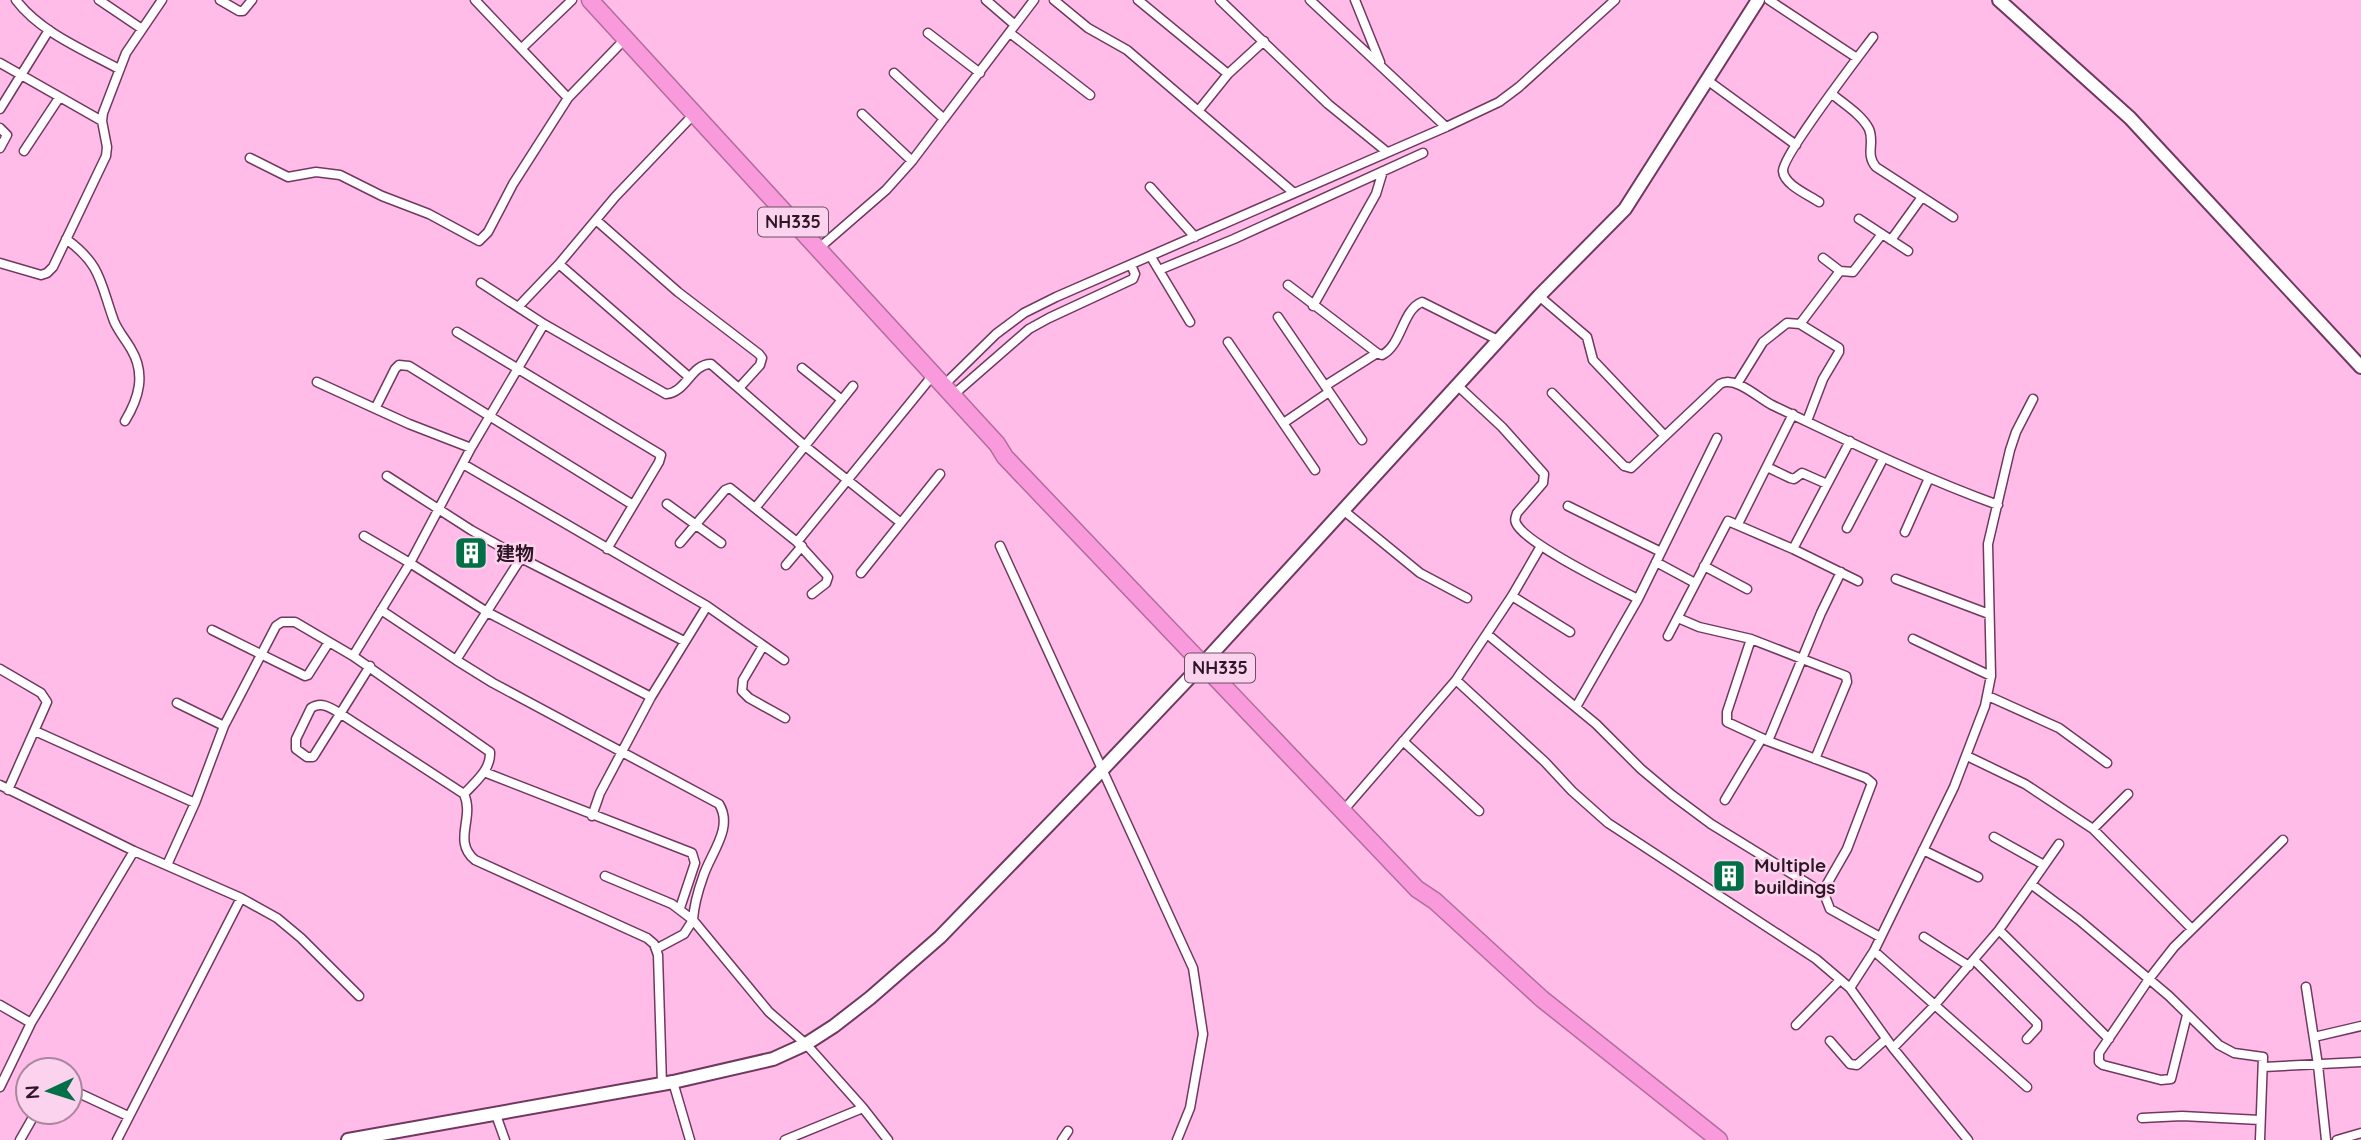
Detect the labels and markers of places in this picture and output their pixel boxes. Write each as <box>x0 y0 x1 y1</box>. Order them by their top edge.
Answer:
building icon: 建物 <box>452 534 490 572</box>
place label: 建物 <box>496 541 534 565</box>
place label: Multiple buildings <box>1754 853 1835 899</box>
building icon: Multiple buildings <box>1710 857 1748 895</box>

